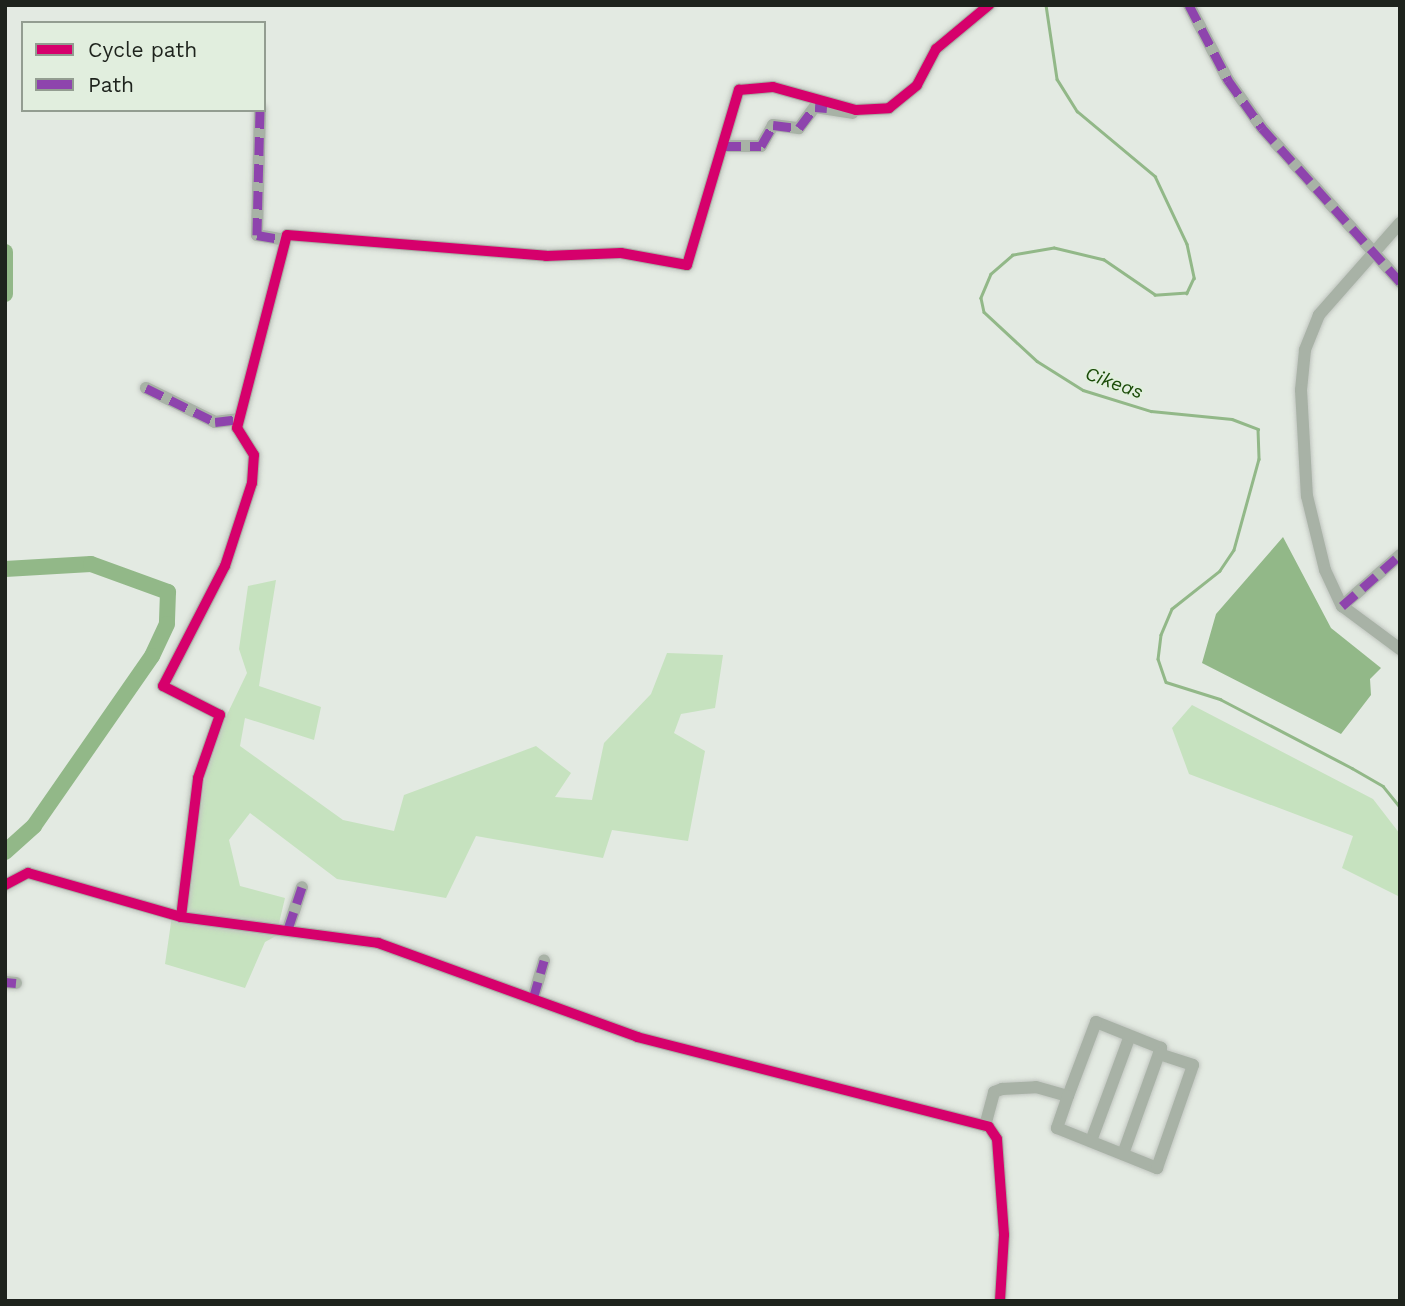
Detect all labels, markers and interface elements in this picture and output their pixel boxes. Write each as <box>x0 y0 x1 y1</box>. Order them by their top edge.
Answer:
legend <box>21 21 266 112</box>
text: Cycle path <box>88 37 197 62</box>
text: Path <box>88 72 134 97</box>
water label: Cikeas <box>1082 362 1146 404</box>

